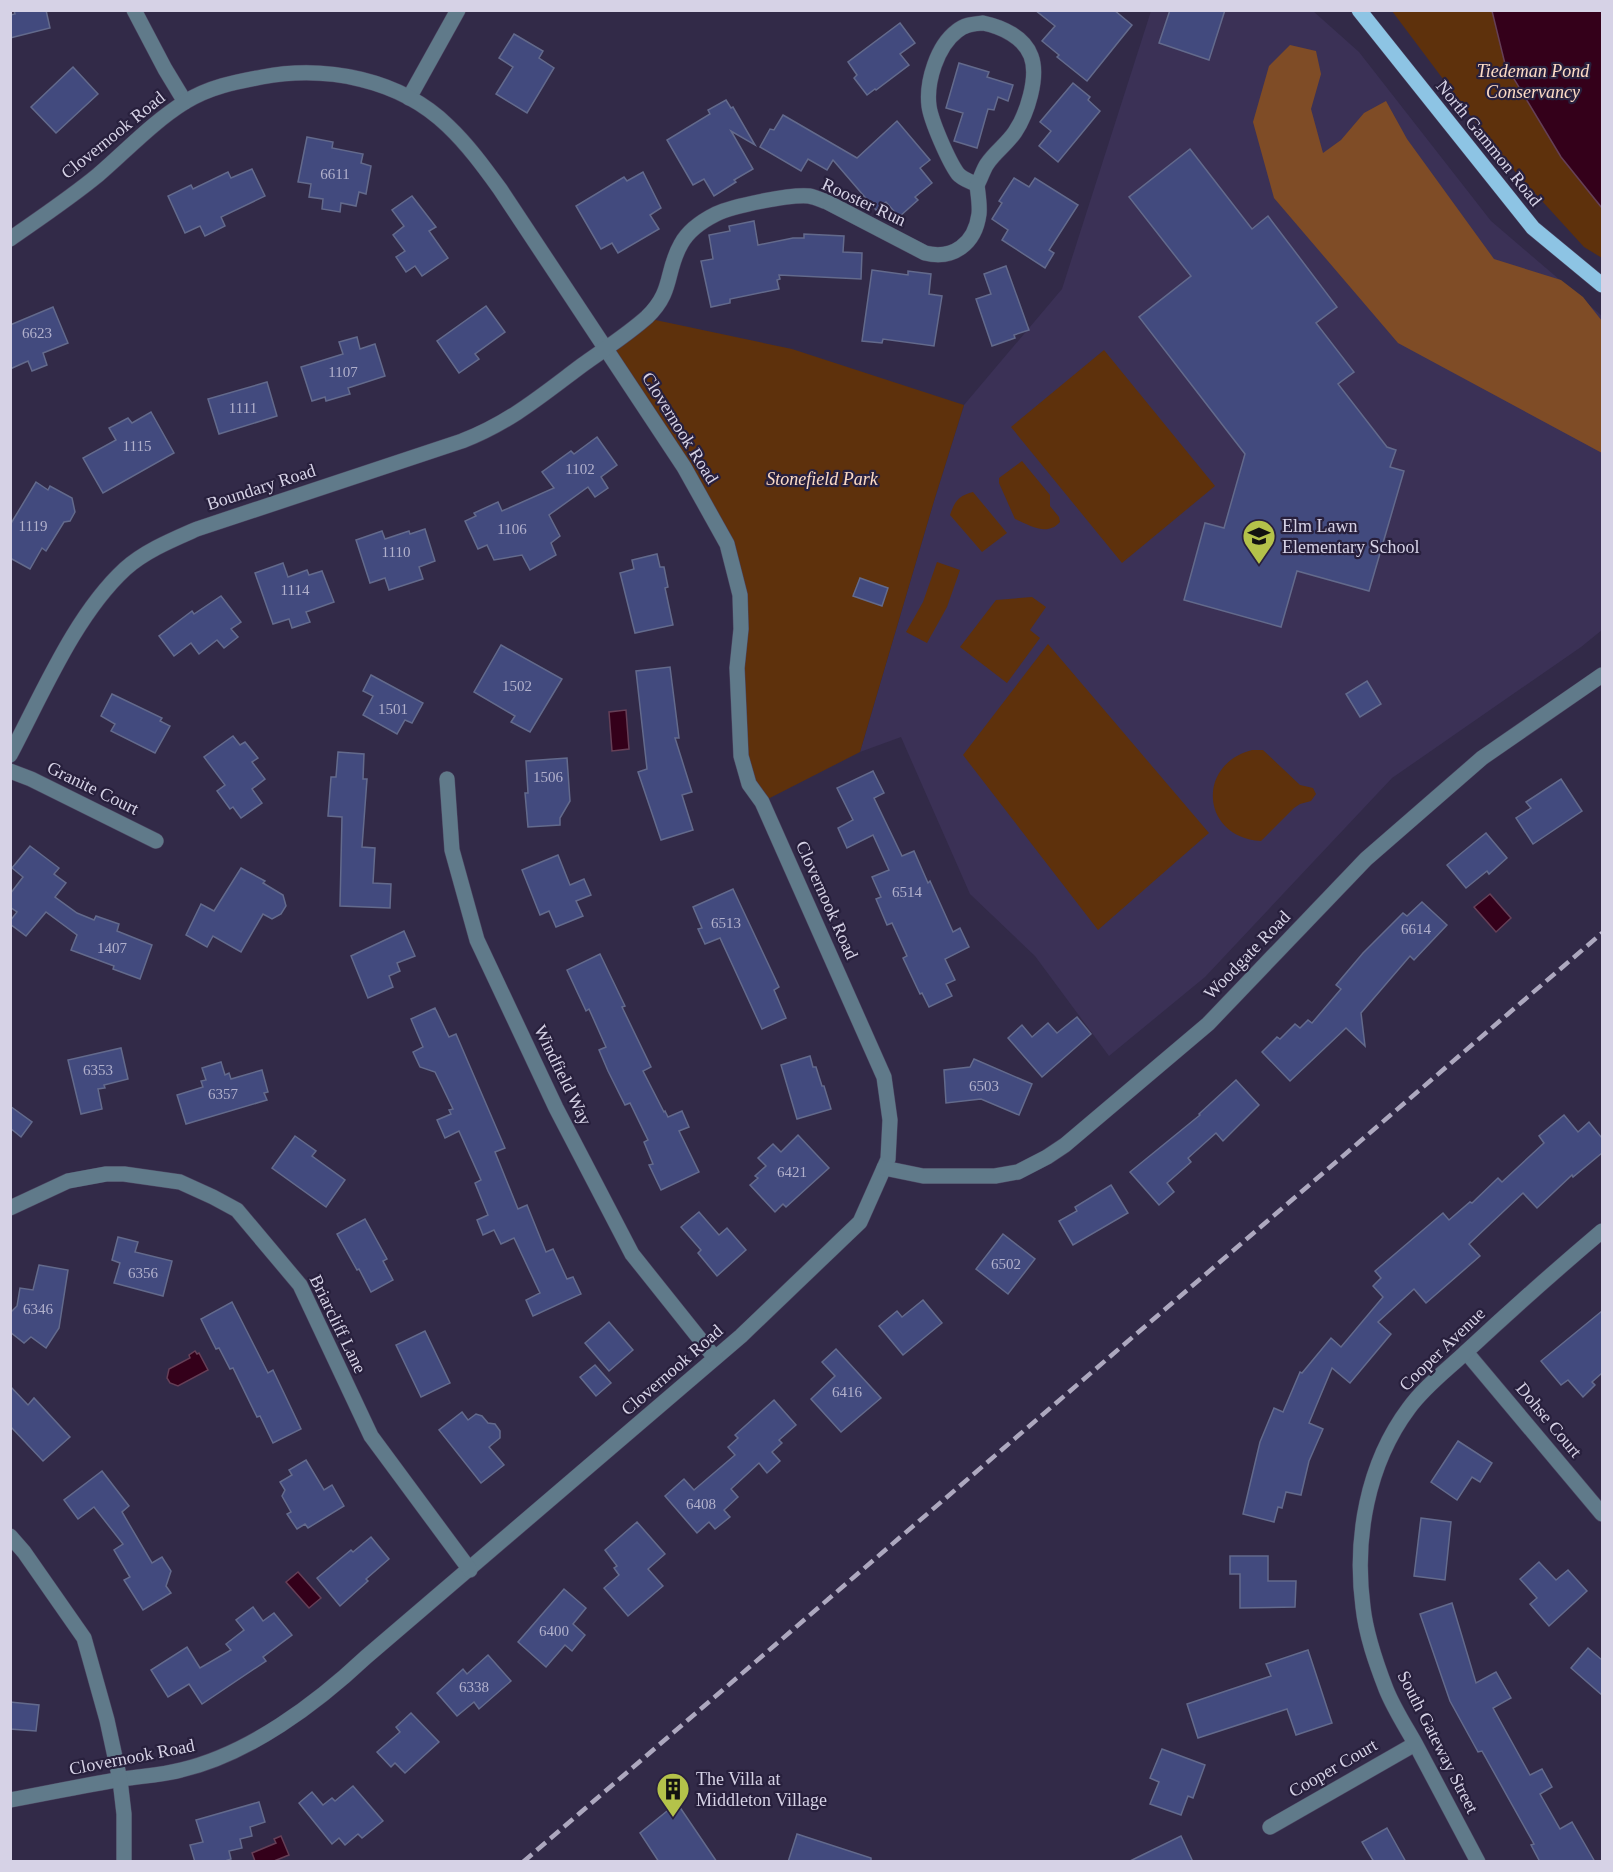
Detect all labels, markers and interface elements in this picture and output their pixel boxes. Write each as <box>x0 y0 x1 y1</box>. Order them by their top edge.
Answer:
park label: Tiedeman Pond Conservancy <box>1477 61 1590 102</box>
street label: North Gammon Road <box>1432 76 1546 210</box>
street label: Clovernook Road <box>57 87 169 183</box>
house number: 6611 <box>320 166 350 182</box>
street label: Rooster Run <box>819 174 909 230</box>
house number: 6623 <box>22 325 52 341</box>
house number: 1107 <box>328 364 358 380</box>
street label: Clovernook Road <box>638 369 722 487</box>
house number: 1111 <box>229 400 257 416</box>
house number: 1115 <box>123 438 151 454</box>
street label: Boundary Road <box>204 460 318 514</box>
house number: 1102 <box>565 461 595 477</box>
park label: Stonefield Park <box>766 469 879 489</box>
place label: Elm Lawn Elementary School <box>1282 516 1419 557</box>
house number: 1119 <box>19 518 47 534</box>
school or university icon: Elm Lawn Elementary School <box>1241 518 1277 565</box>
house number: 1106 <box>497 521 527 537</box>
house number: 1110 <box>382 544 410 560</box>
house number: 1114 <box>281 582 310 598</box>
house number: 1502 <box>502 678 532 694</box>
house number: 1501 <box>378 701 408 717</box>
street label: Granite Court <box>44 757 142 819</box>
house number: 1506 <box>533 769 564 785</box>
street label: Clovernook Road <box>792 838 862 962</box>
house number: 6514 <box>892 884 923 900</box>
street label: Woodgate Road <box>1200 907 1294 1003</box>
house number: 6513 <box>711 915 741 931</box>
house number: 6614 <box>1401 921 1432 937</box>
house number: 1407 <box>97 940 128 956</box>
street label: Windfield Way <box>530 1022 596 1128</box>
house number: 6353 <box>83 1062 113 1078</box>
house number: 6503 <box>969 1078 999 1094</box>
house number: 6357 <box>208 1086 239 1102</box>
house number: 6421 <box>777 1164 807 1180</box>
house number: 6502 <box>991 1256 1021 1272</box>
house number: 6356 <box>128 1265 159 1281</box>
street label: Briarcliff Lane <box>306 1271 370 1377</box>
house number: 6346 <box>23 1301 54 1317</box>
street label: Cooper Avenue <box>1395 1303 1489 1395</box>
street label: Clovernook Road <box>617 1321 727 1419</box>
street label: Dohse Court <box>1512 1379 1586 1461</box>
house number: 6416 <box>832 1384 863 1400</box>
house number: 6408 <box>686 1496 716 1512</box>
house number: 6400 <box>539 1623 569 1639</box>
street label: South Gateway Street <box>1393 1668 1483 1816</box>
house number: 6338 <box>459 1679 489 1695</box>
street label: Clovernook Road <box>68 1735 196 1779</box>
street label: Cooper Court <box>1285 1735 1381 1801</box>
place label: The Villa at Middleton Village <box>696 1769 827 1810</box>
building icon: The Villa at Middleton Village <box>655 1771 691 1818</box>

